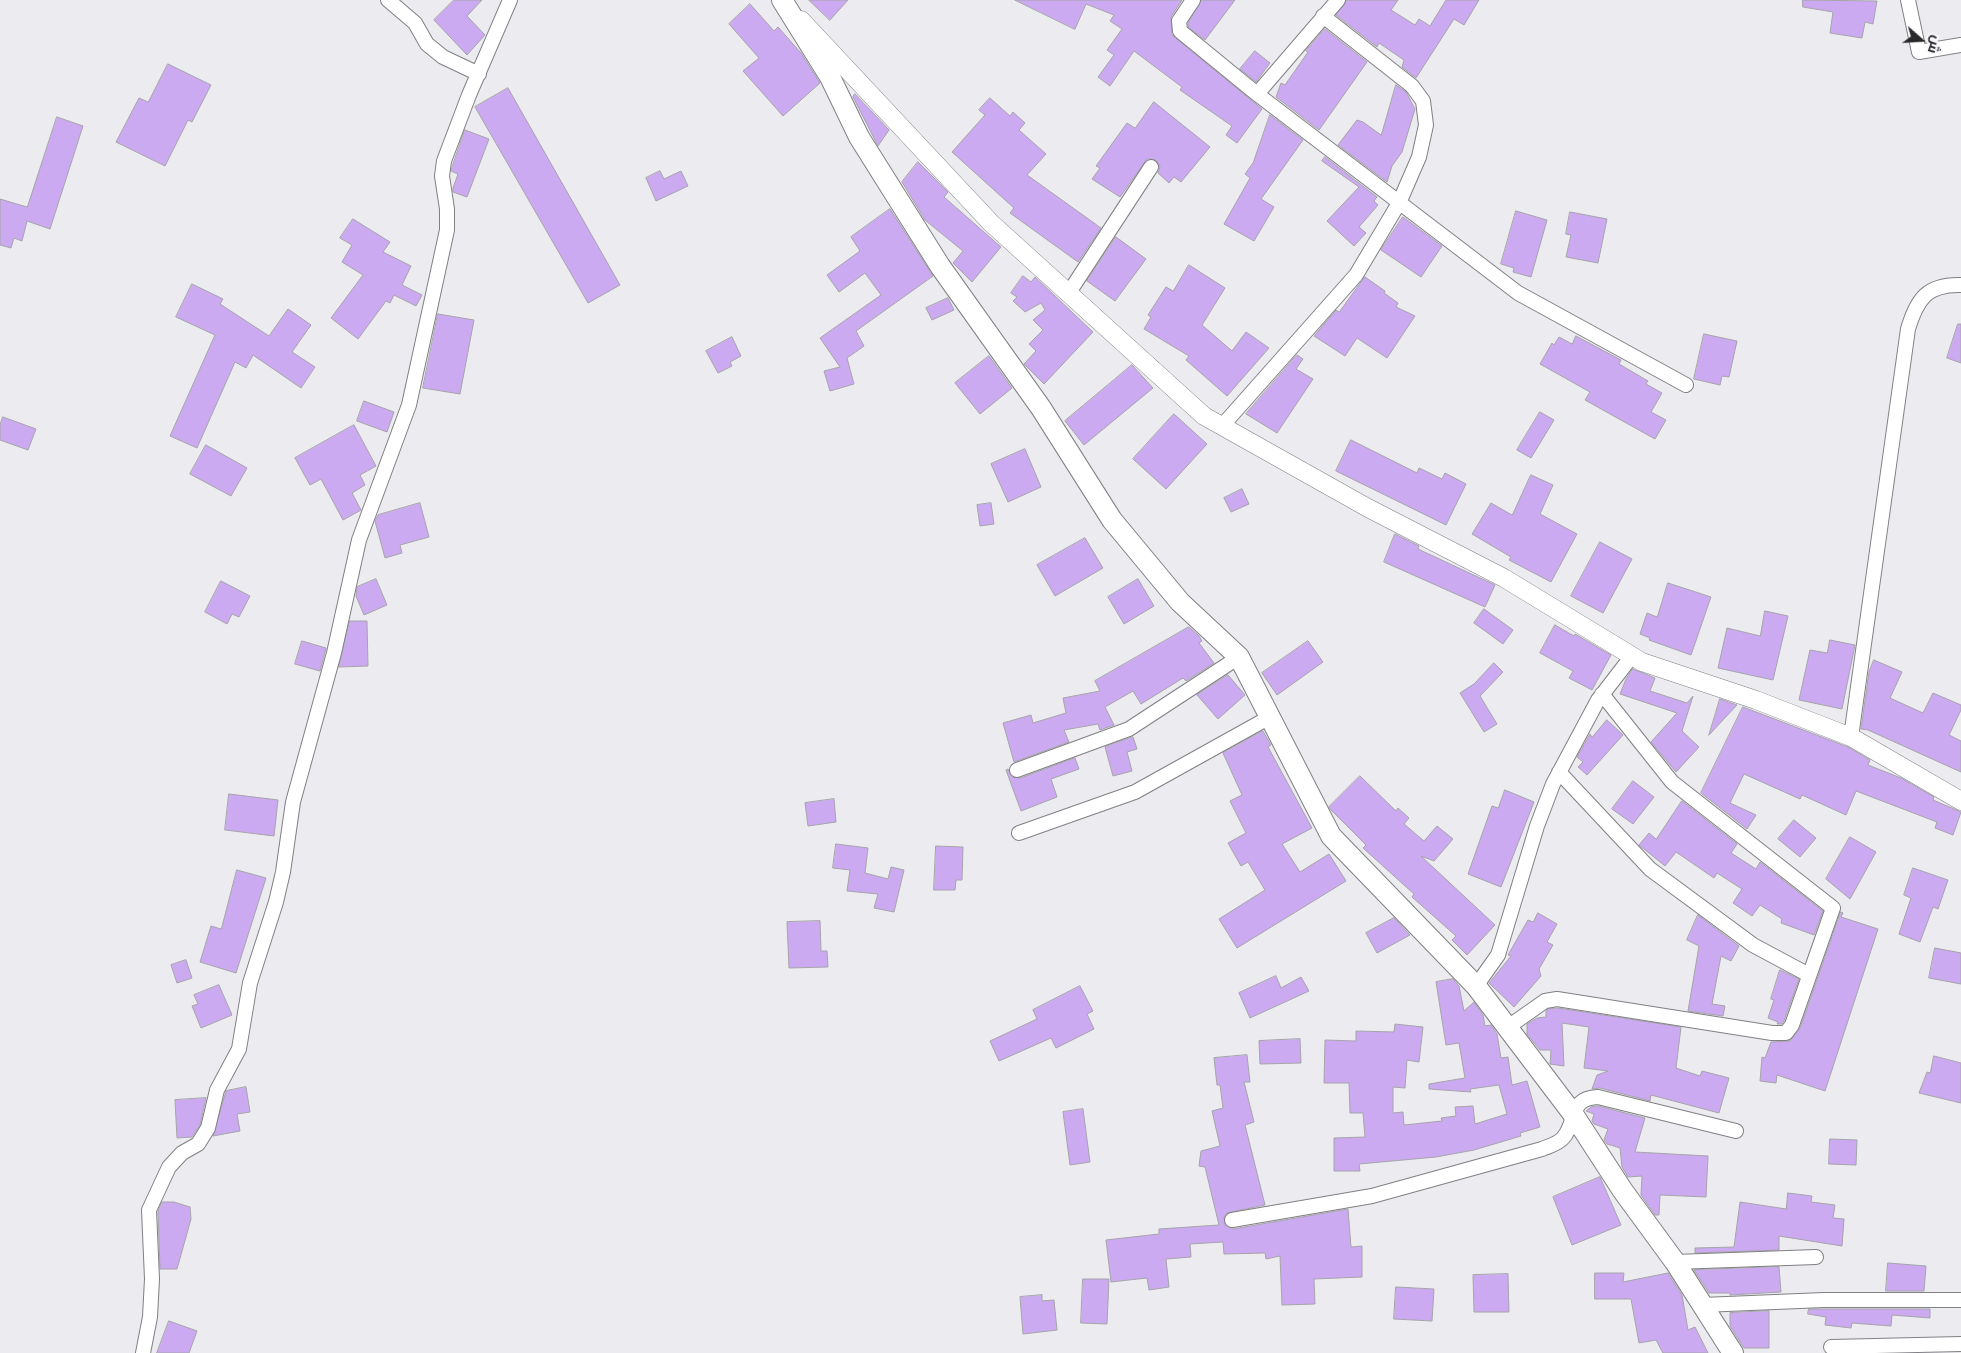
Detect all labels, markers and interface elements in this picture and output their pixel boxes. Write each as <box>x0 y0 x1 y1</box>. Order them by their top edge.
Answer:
north arrow <box>1896 15 1946 65</box>
text: ش <box>1925 34 1946 56</box>

